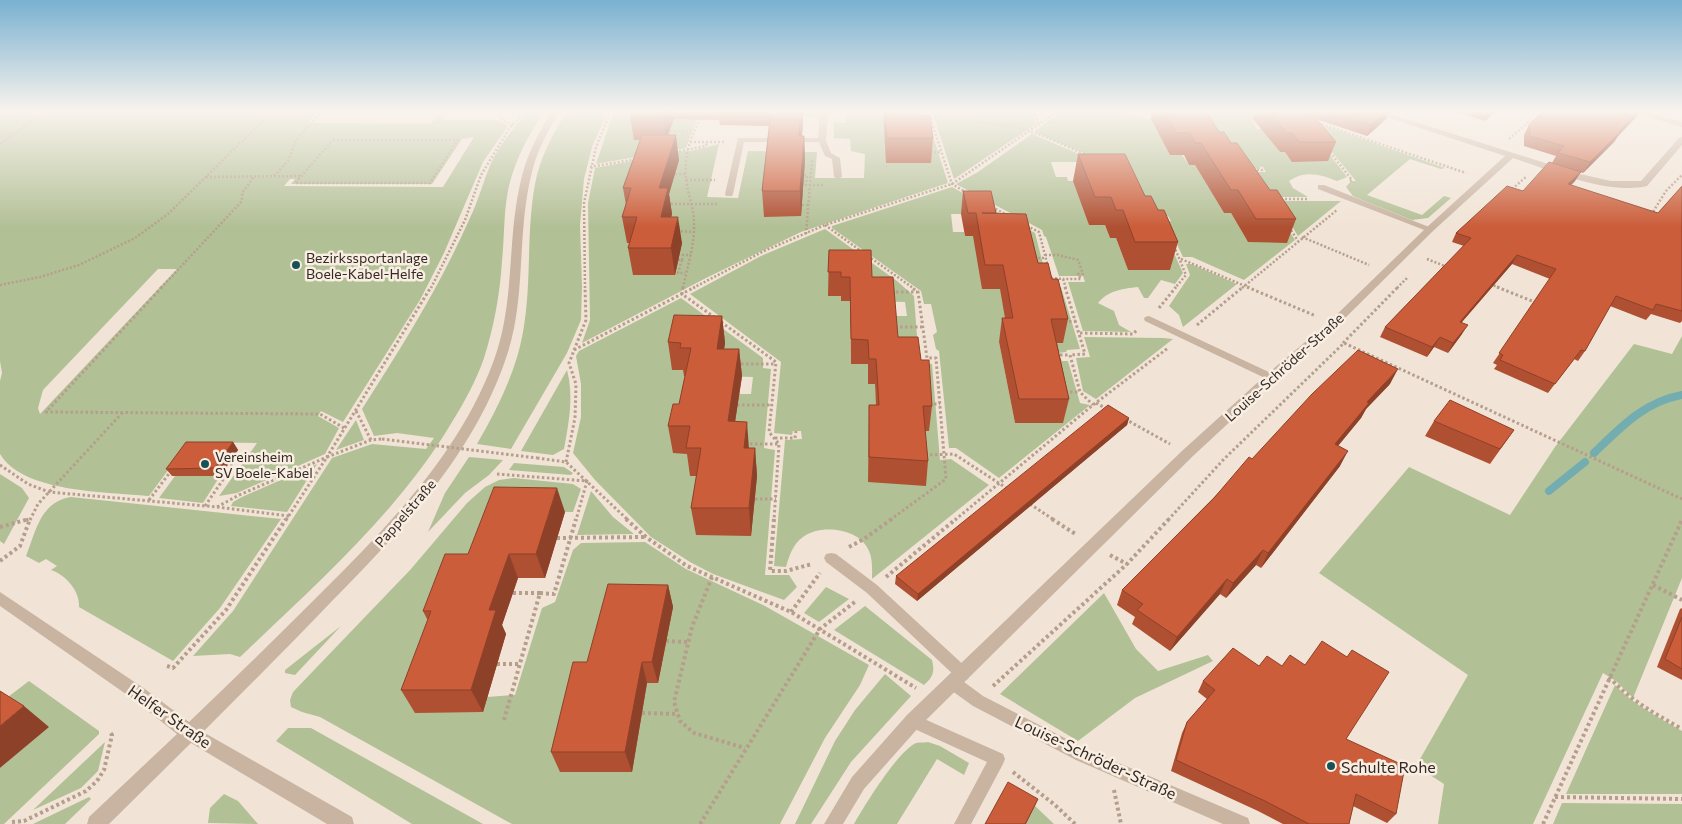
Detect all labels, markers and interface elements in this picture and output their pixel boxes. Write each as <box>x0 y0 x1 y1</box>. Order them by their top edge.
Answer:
place label: Bezirkssportanlage Boele-Kabel-Helfe <box>306 249 428 282</box>
marker: Bezirkssportanlage Boele-Kabel-Helfe <box>290 259 302 271</box>
street label: Louise-Schröder-Straße <box>1221 309 1347 425</box>
place label: Vereinsheim SV Boele-Kabel <box>215 448 313 481</box>
marker: Vereinsheim SV Boele-Kabel <box>199 458 211 470</box>
street label: Pappelstraße <box>371 476 439 550</box>
street label: Helfer Straße <box>125 680 215 752</box>
street label: Louise-Schröder-Straße <box>1012 711 1180 803</box>
place label: Schulte Rohe <box>1341 757 1436 776</box>
marker: Schulte Rohe <box>1325 760 1337 772</box>

